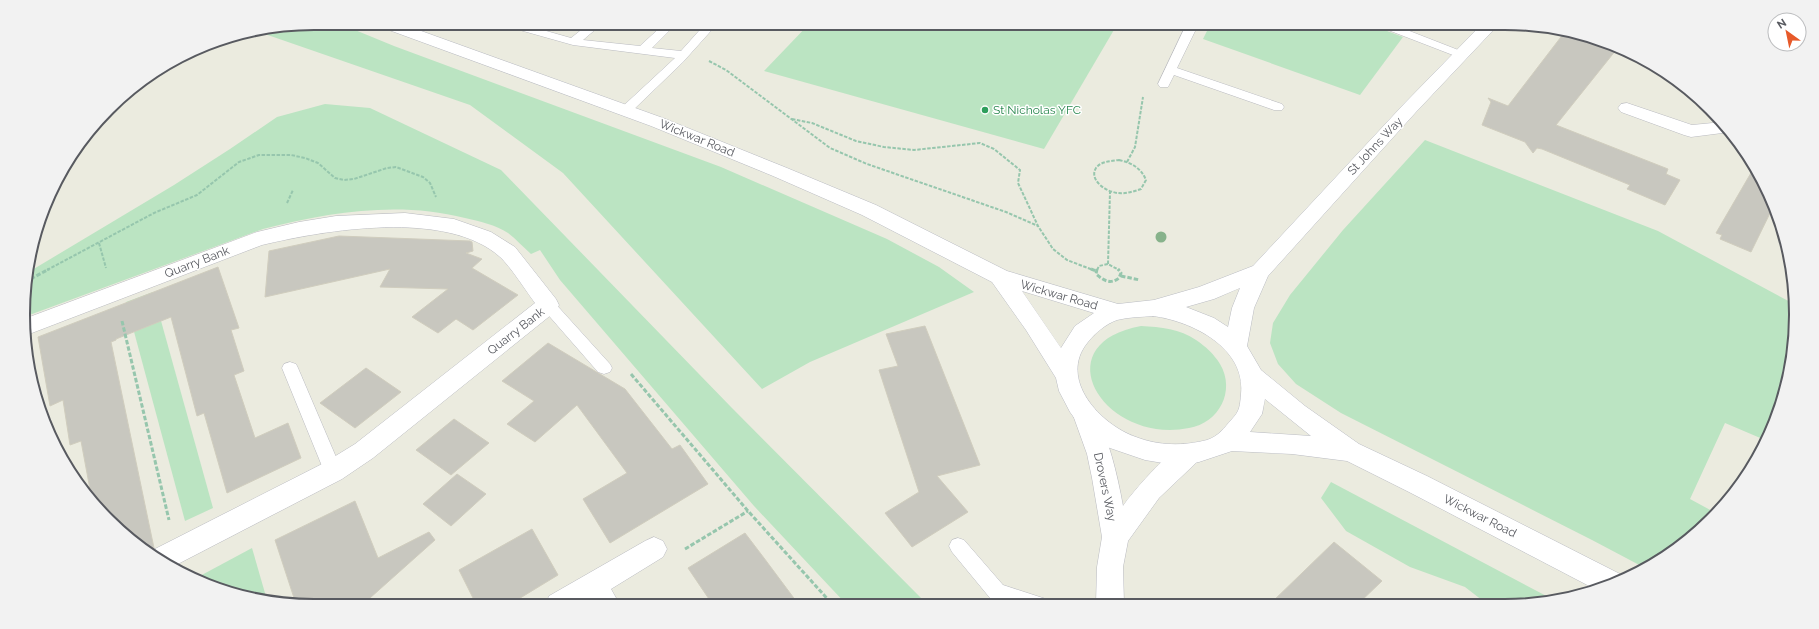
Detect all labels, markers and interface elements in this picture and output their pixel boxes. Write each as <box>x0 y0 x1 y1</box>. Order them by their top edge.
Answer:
north arrow <box>1767 12 1807 52</box>
text: N <box>1775 16 1789 32</box>
place label: St Nicholas YFC <box>993 103 1081 117</box>
marker: St Nicholas YFC <box>980 105 990 115</box>
street label: St Johns Way <box>1345 114 1406 178</box>
street label: Wickwar Road <box>657 117 737 159</box>
street label: Quarry Bank <box>163 243 232 281</box>
street label: Wickwar Road <box>1019 277 1099 313</box>
street label: Quarry Bank <box>485 304 548 358</box>
street label: Drovers Way <box>1091 451 1119 523</box>
street label: Wickwar Road <box>1441 492 1519 540</box>

